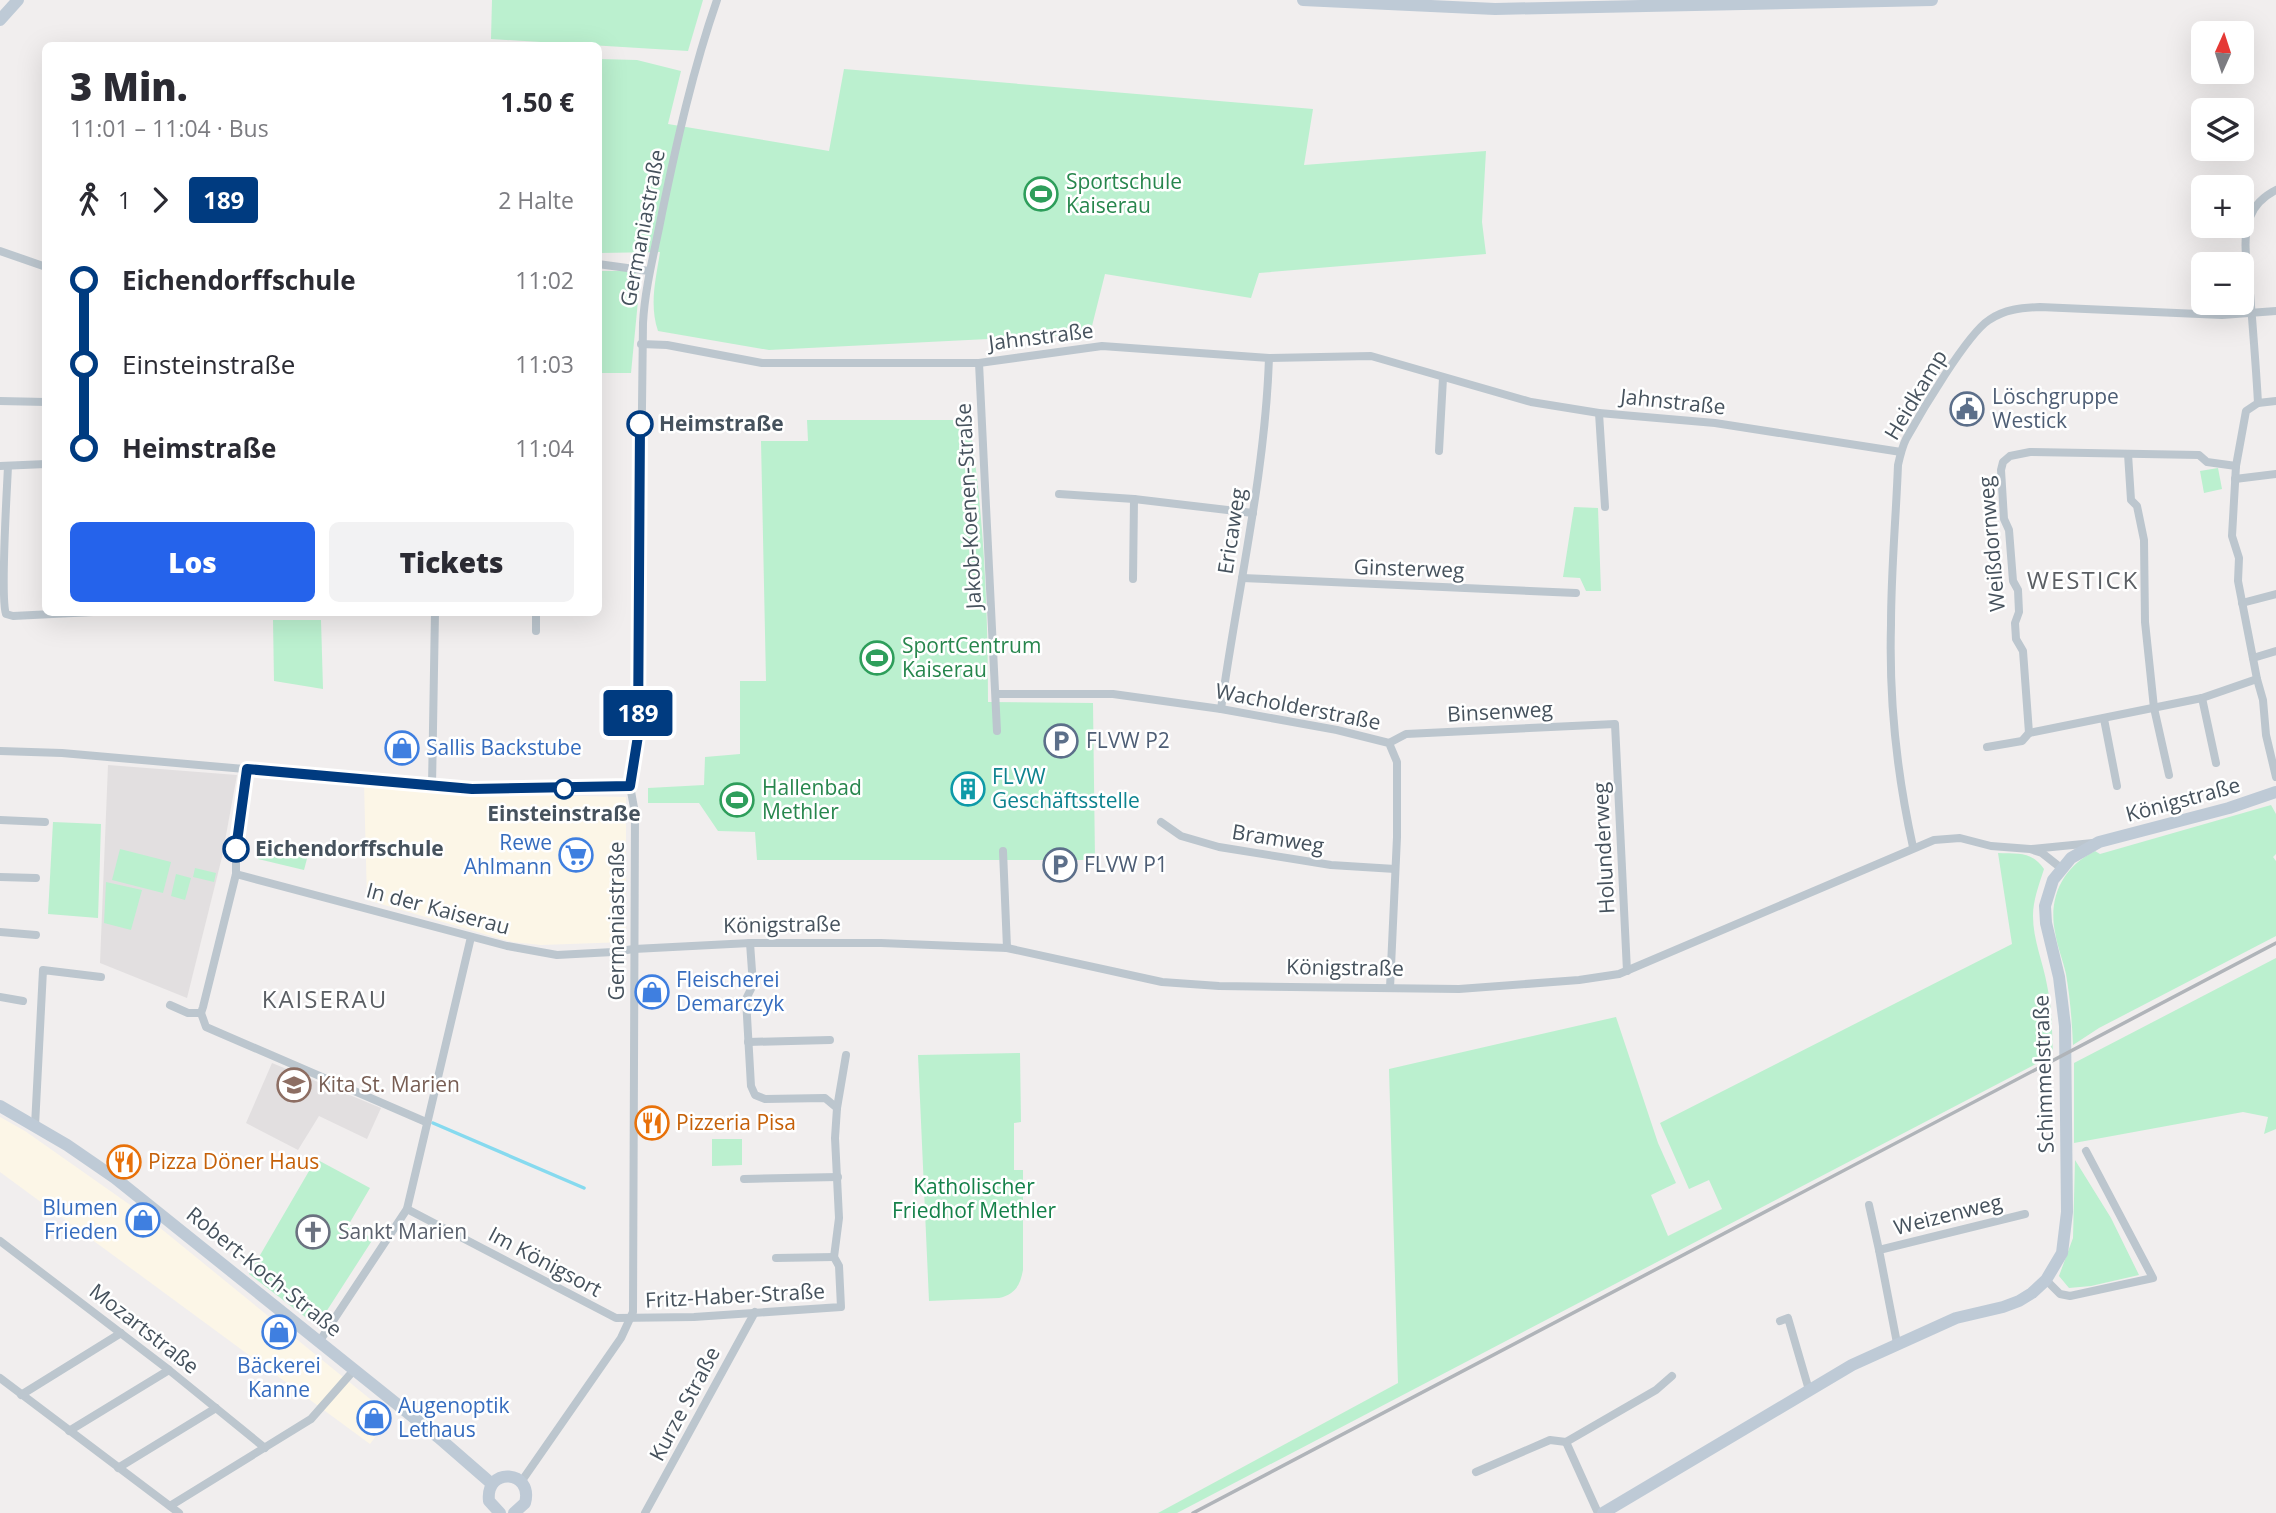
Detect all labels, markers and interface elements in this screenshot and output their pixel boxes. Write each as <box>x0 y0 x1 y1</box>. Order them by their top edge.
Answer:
north arrow <box>2191 21 2254 84</box>
map controls <box>2191 21 2254 315</box>
text: 3 Min. <box>70 60 188 112</box>
text: 1.50 € <box>500 84 574 120</box>
button: layers <box>2191 98 2254 161</box>
text: 11:01 – 11:04 · Bus <box>70 112 269 144</box>
street label: Germaniastraße <box>613 147 671 309</box>
place label: Sportschule Kaiserau <box>1066 167 1182 219</box>
sports icon: Sportschule Kaiserau <box>1022 175 1060 213</box>
button: + <box>2191 175 2254 238</box>
icon: walk <box>70 181 108 219</box>
icon: forward <box>141 181 179 219</box>
text: 189 <box>203 183 244 216</box>
text: 1 <box>118 184 131 216</box>
text: 2 Halte <box>498 184 574 216</box>
button: − <box>2191 252 2254 315</box>
text: Eichendorffschule <box>122 262 356 298</box>
text: 11:02 <box>515 264 574 296</box>
street label: Jahnstraße <box>985 316 1095 357</box>
street label: Heidkamp <box>1877 344 1953 445</box>
text: Einsteinstraße <box>122 346 295 382</box>
text: 11:03 <box>515 348 574 380</box>
street label: Jahnstraße <box>1617 381 1727 420</box>
place label: Löschgruppe Westick <box>1992 382 2119 434</box>
public building icon: Löschgruppe Westick <box>1948 390 1986 428</box>
street label: Jakob-Koenen-Straße <box>949 402 987 612</box>
place label: Heimstraße <box>659 409 784 437</box>
marker: Heimstraße <box>627 411 653 437</box>
text: Heimstraße <box>122 430 276 466</box>
text: 11:04 <box>515 432 574 464</box>
street label: Weißdornweg <box>1971 475 2011 613</box>
street label: Ericaweg <box>1210 486 1252 576</box>
button: Los <box>70 522 315 602</box>
button: Tickets <box>329 522 574 602</box>
street label: Ginsterweg <box>1353 552 1465 584</box>
district label: WESTICK <box>2027 563 2139 596</box>
place label: SportCentrum Kaiserau <box>902 631 1041 683</box>
sports icon: SportCentrum Kaiserau <box>858 639 896 677</box>
street label: Wacholderstraße <box>1213 676 1383 736</box>
line badge: 189 <box>598 690 678 736</box>
street label: Binsenweg <box>1446 694 1554 728</box>
text: 189 <box>617 696 659 729</box>
parking icon: FLVW P2 <box>1042 722 1080 760</box>
place label: FLVW P2 <box>1086 726 1170 754</box>
shop icon: Sallis Backstube <box>383 729 421 767</box>
place label: Sallis Backstube <box>426 733 582 761</box>
place label: FLVW Geschäftsstelle <box>992 762 1140 814</box>
building icon: FLVW Geschäftsstelle <box>949 770 987 808</box>
street label: Königstraße <box>2122 770 2243 828</box>
place label: Hallenbad Methler <box>762 773 862 825</box>
marker: Einsteinstraße <box>554 779 574 799</box>
sports icon: Hallenbad Methler <box>718 781 756 819</box>
street label: Holunderweg <box>1586 781 1620 915</box>
place label: Einsteinstraße <box>487 799 641 827</box>
street label: Bramweg <box>1230 817 1326 859</box>
place label: Rewe Ahlmann <box>464 828 552 880</box>
place label: Eichendorffschule <box>255 834 444 862</box>
marker: Eichendorffschule <box>223 836 249 862</box>
supermarket icon: Rewe Ahlmann <box>557 836 595 874</box>
street label: Germaniastraße <box>602 841 630 1001</box>
parking icon: FLVW P1 <box>1041 846 1079 884</box>
place label: FLVW P1 <box>1084 850 1168 878</box>
street label: In der Kaiserau <box>363 875 513 941</box>
street label: Königstraße <box>723 909 841 939</box>
street label: Königstraße <box>1286 952 1404 982</box>
place label: Fleischerei Demarczyk <box>676 965 784 1017</box>
shop icon: Fleischerei Demarczyk <box>633 973 671 1011</box>
district label: KAISERAU <box>262 982 388 1015</box>
street label: Schimmelstraße <box>2026 994 2060 1154</box>
school or university icon: Kita St. Marien <box>275 1066 313 1104</box>
place label: Kita St. Marien <box>318 1070 460 1098</box>
restaurant icon: Pizzeria Pisa <box>633 1104 671 1142</box>
place label: Pizzeria Pisa <box>676 1108 796 1136</box>
restaurant icon: Pizza Döner Haus <box>105 1143 143 1181</box>
place label: Pizza Döner Haus <box>148 1147 319 1175</box>
park label: Katholischer Friedhof Methler <box>892 1172 1056 1224</box>
street label: Weizenweg <box>1891 1187 2005 1241</box>
place label: Blumen Frieden <box>42 1193 118 1245</box>
street label: Robert-Koch-Straße <box>181 1200 348 1343</box>
shop icon: Blumen Frieden <box>124 1201 162 1239</box>
church icon: Sankt Marien <box>294 1213 332 1251</box>
place label: Sankt Marien <box>338 1217 467 1245</box>
street label: Im Königsort <box>484 1220 607 1303</box>
street label: Fritz-Haber-Straße <box>644 1276 826 1314</box>
street label: Mozartstraße <box>84 1277 205 1380</box>
shop icon: Bäckerei Kanne <box>260 1313 298 1351</box>
street label: Kurze Straße <box>642 1342 726 1466</box>
place label: Bäckerei Kanne <box>237 1351 321 1403</box>
place label: Augenoptik Lethaus <box>398 1391 510 1443</box>
shop icon: Augenoptik Lethaus <box>355 1399 393 1437</box>

